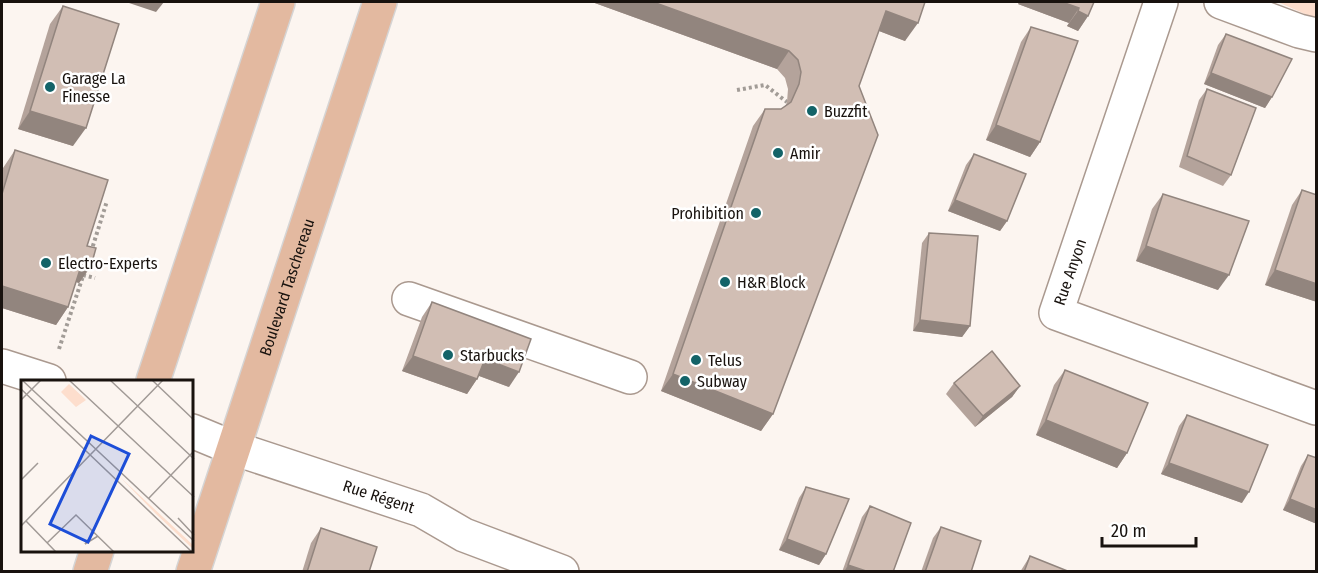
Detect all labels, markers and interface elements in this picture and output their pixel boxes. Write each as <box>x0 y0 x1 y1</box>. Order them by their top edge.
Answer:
place label: Garage La Finesse <box>62 69 126 106</box>
marker: Garage La Finesse <box>43 80 57 94</box>
place label: Buzzfit <box>824 102 868 121</box>
marker: Buzzfit <box>805 104 819 118</box>
place label: Amir <box>790 144 821 163</box>
marker: Amir <box>771 146 785 160</box>
place label: Prohibition <box>671 204 744 223</box>
marker: Prohibition <box>749 206 763 220</box>
street label: Boulevard Taschereau <box>255 216 318 358</box>
street label: Rue Anyon <box>1050 236 1090 308</box>
place label: Electro-Experts <box>58 254 158 273</box>
marker: Electro-Experts <box>39 256 53 270</box>
place label: H&R Block <box>737 273 806 292</box>
marker: H&R Block <box>718 275 732 289</box>
place label: Starbucks <box>460 346 525 365</box>
marker: Starbucks <box>441 348 455 362</box>
place label: Telus <box>708 351 742 370</box>
marker: Telus <box>689 353 703 367</box>
place label: Subway <box>697 372 748 391</box>
marker: Subway <box>678 374 692 388</box>
inset map <box>21 380 194 552</box>
street label: Rue Régent <box>341 475 418 517</box>
scale bar <box>1102 510 1196 548</box>
text: 20 m <box>1111 520 1146 542</box>

